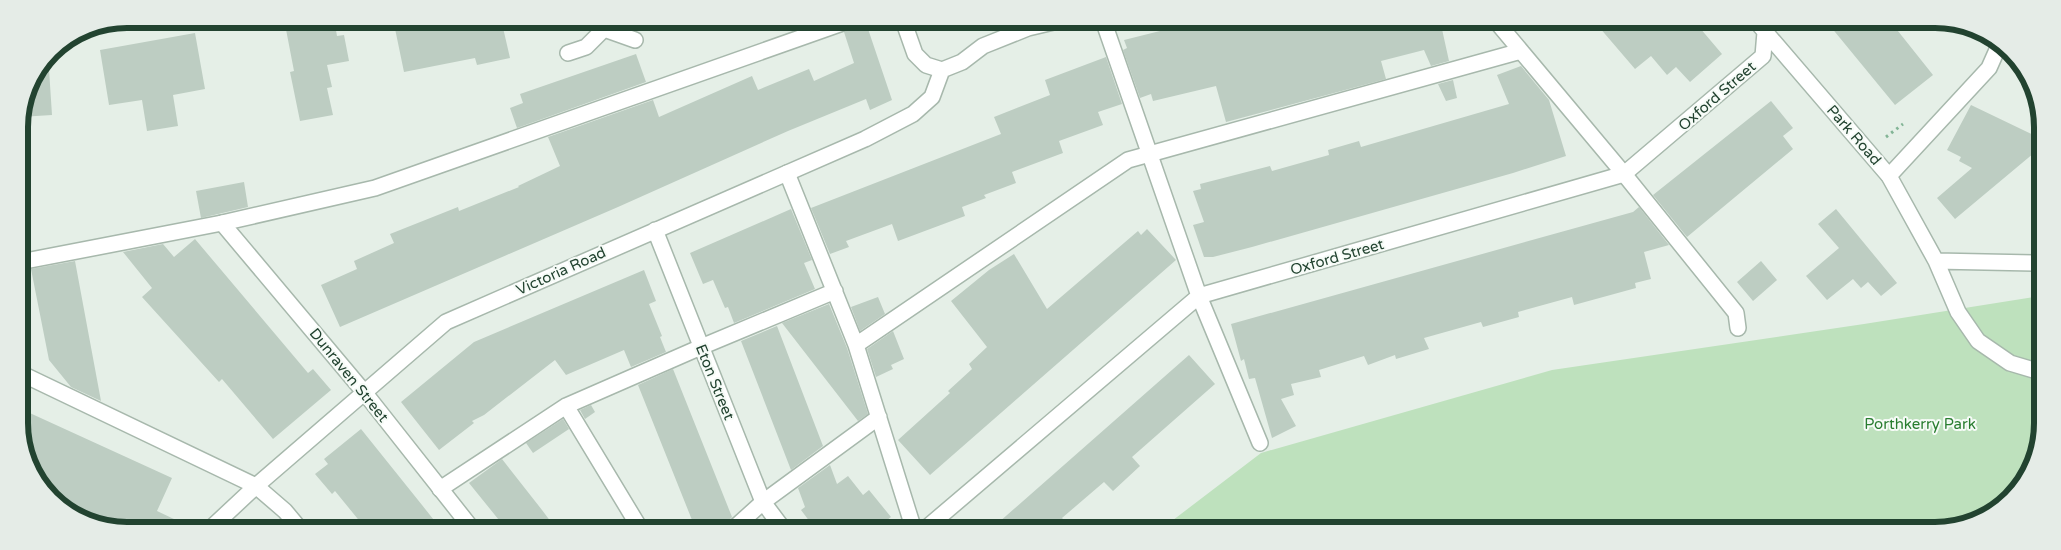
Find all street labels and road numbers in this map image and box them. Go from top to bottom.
street label: Oxford Street [1675,57,1760,134]
street label: Park Road [1823,101,1885,169]
street label: Oxford Street [1288,235,1386,279]
street label: Victoria Road [513,243,609,299]
street label: Dunraven Street [306,324,393,426]
street label: Eton Street [692,342,738,423]

